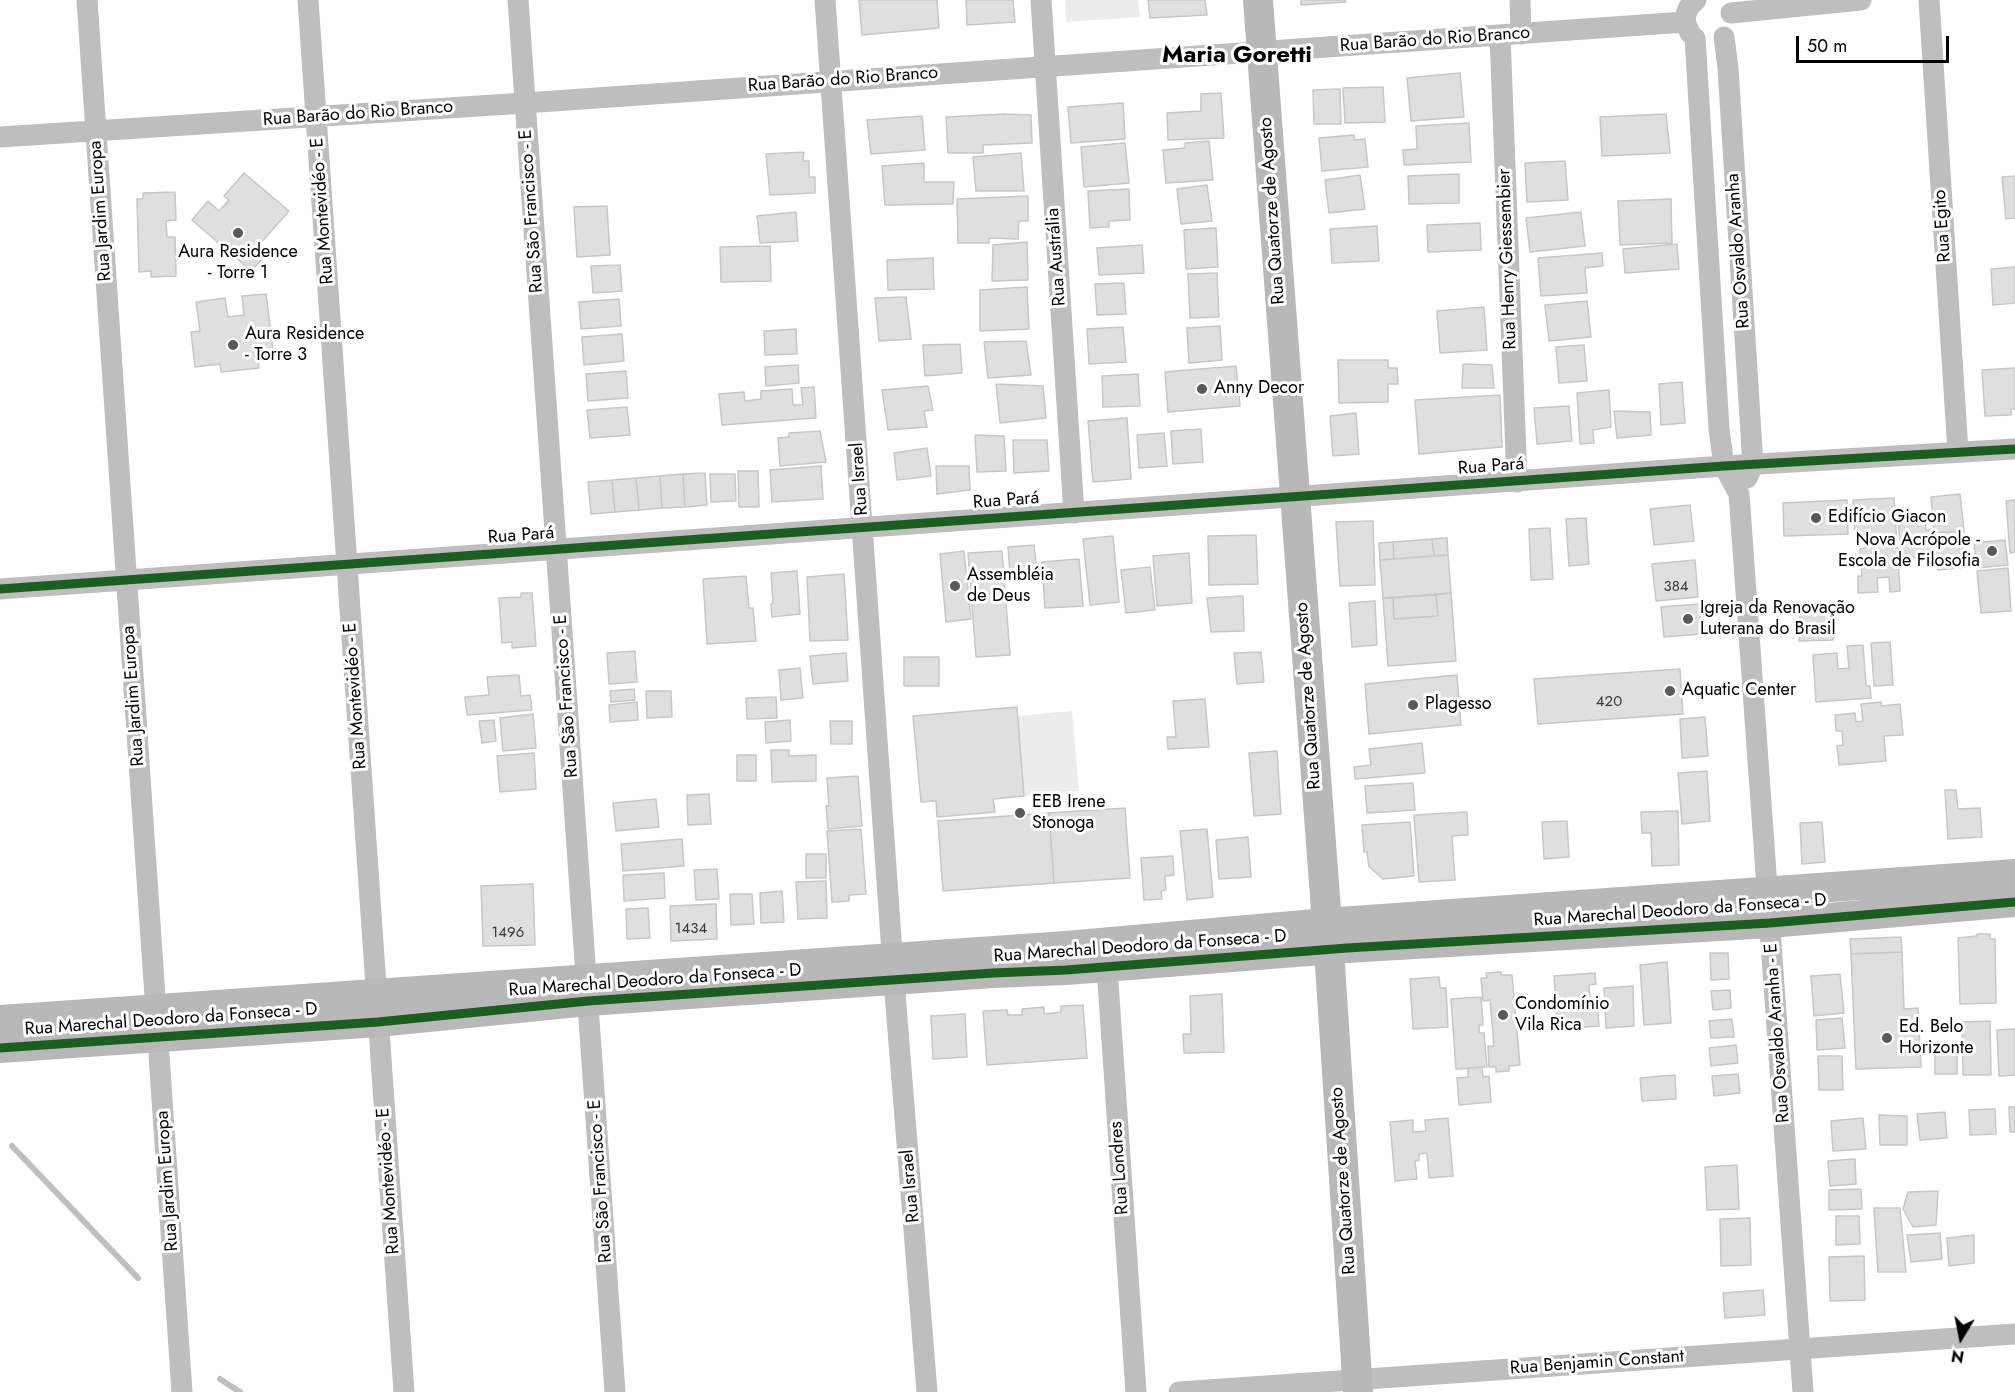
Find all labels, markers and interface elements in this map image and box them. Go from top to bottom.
street label: Rua Barão do Rio Branco [1339,23,1531,57]
scale bar [1799,24,1952,62]
text: 50 m [1807,33,1847,59]
district label: Maria Goretti [1162,42,1312,70]
street label: Rua Barão do Rio Branco [747,63,939,97]
street label: Rua Barão do Rio Branco [262,97,454,131]
street label: Rua Quatorze de Agosto [1256,117,1290,305]
street label: Rua São Francisco - E [516,129,548,293]
street label: Rua Montevidéo - E [307,137,339,285]
street label: Rua Jardim Europa [85,140,117,282]
street label: Rua Henry Giessembier [1494,168,1522,350]
street label: Rua Osvaldo Aranha [1723,173,1755,329]
street label: Rua Egito [1930,189,1956,263]
street label: Rua Austrália [1043,207,1071,307]
marker: Aura Residence - Torre 1 [231,226,245,240]
place label: Aura Residence - Torre 1 [178,242,298,284]
place label: Aura Residence - Torre 3 [245,324,364,366]
marker: Aura Residence - Torre 3 [226,338,240,352]
place label: Anny Decor [1214,378,1304,400]
marker: Anny Decor [1195,382,1209,396]
street label: Rua Israel [847,442,873,516]
street label: Rua Pará [1457,454,1525,480]
street label: Rua Pará [972,488,1040,514]
place label: Edifício Giacon [1828,507,1946,529]
marker: Edifício Giacon [1809,511,1823,525]
street label: Rua Pará [487,523,555,549]
place label: Nova Acrópole - Escola de Filosofia [1838,530,1980,572]
marker: Nova Acrópole - Escola de Filosofia [1985,544,1999,558]
place label: Assembléia de Deus [967,565,1054,608]
house number: 384 [1663,578,1689,596]
marker: Assembléia de Deus [948,579,962,593]
place label: Igreja da Renovação Luterana do Brasil [1700,598,1855,640]
street label: Rua Quatorze de Agosto [1292,602,1326,790]
marker: Igreja da Renovação Luterana do Brasil [1681,612,1695,626]
street label: Rua São Francisco - E [551,614,583,778]
street label: Rua Montevidéo - E [340,622,372,770]
street label: Rua Jardim Europa [118,625,150,767]
place label: Aquatic Center [1682,680,1796,702]
marker: Aquatic Center [1663,684,1677,698]
house number: 420 [1596,693,1622,711]
place label: Plagesso [1425,694,1492,716]
marker: Plagesso [1406,698,1420,712]
place label: EEB Irene Stonoga [1032,792,1106,834]
marker: EEB Irene Stonoga [1013,806,1027,820]
street label: Rua Marechal Deodoro da Fonseca - D [1533,890,1827,932]
house number: 1434 [675,920,707,938]
house number: 1496 [492,924,524,942]
street label: Rua Marechal Deodoro da Fonseca - D [993,926,1287,968]
street label: Rua Osvaldo Aranha - E [1761,943,1795,1123]
street label: Rua Marechal Deodoro da Fonseca - D [508,960,802,1002]
place label: Condomínio Vila Rica [1515,994,1609,1036]
street label: Rua Marechal Deodoro da Fonseca - D [24,999,318,1041]
marker: Condomínio Vila Rica [1496,1008,1510,1022]
place label: Ed. Belo Horizonte [1899,1017,1973,1060]
marker: Ed. Belo Horizonte [1880,1031,1894,1045]
street label: Rua Quatorze de Agosto [1327,1087,1361,1275]
street label: Rua São Francisco - E [585,1099,617,1263]
street label: Rua Montevidéo - E [373,1107,405,1255]
street label: Rua Jardim Europa [152,1110,184,1252]
street label: Rua Londres [1106,1121,1134,1215]
street label: Rua Israel [897,1148,925,1224]
north arrow [1931,1308,1991,1368]
text: N [1950,1344,1966,1369]
street label: Rua Benjamin Constant [1509,1346,1685,1380]

